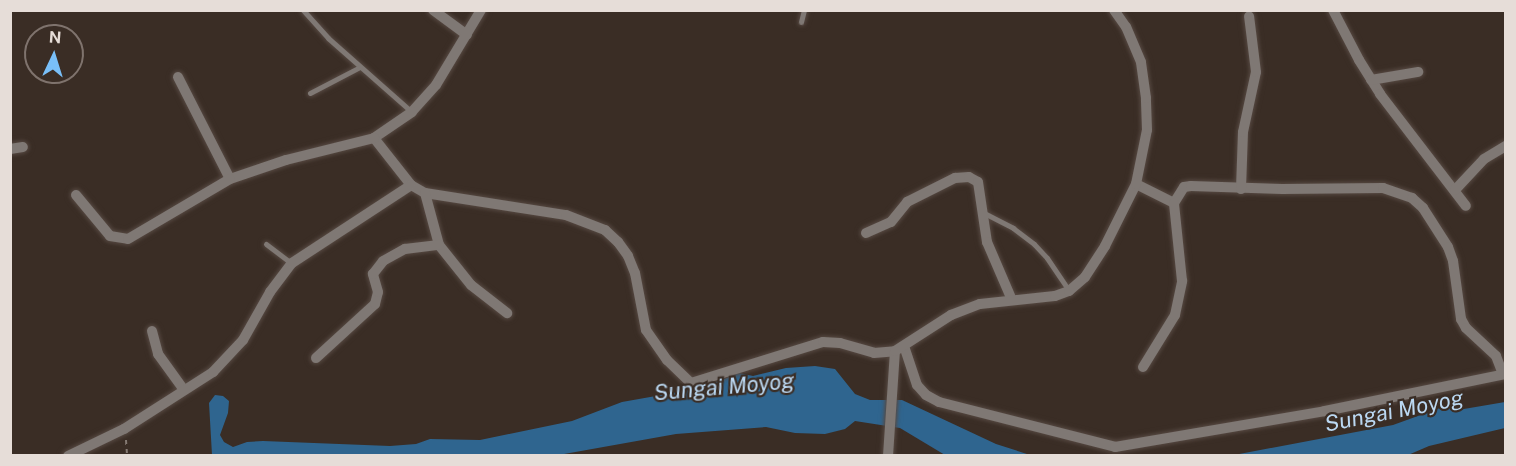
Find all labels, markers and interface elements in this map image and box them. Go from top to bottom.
north arrow [24,24,84,84]
text: N [48,28,62,47]
water label: Sungai Moyog [653,368,795,406]
water label: Sungai Moyog [1322,385,1466,437]

